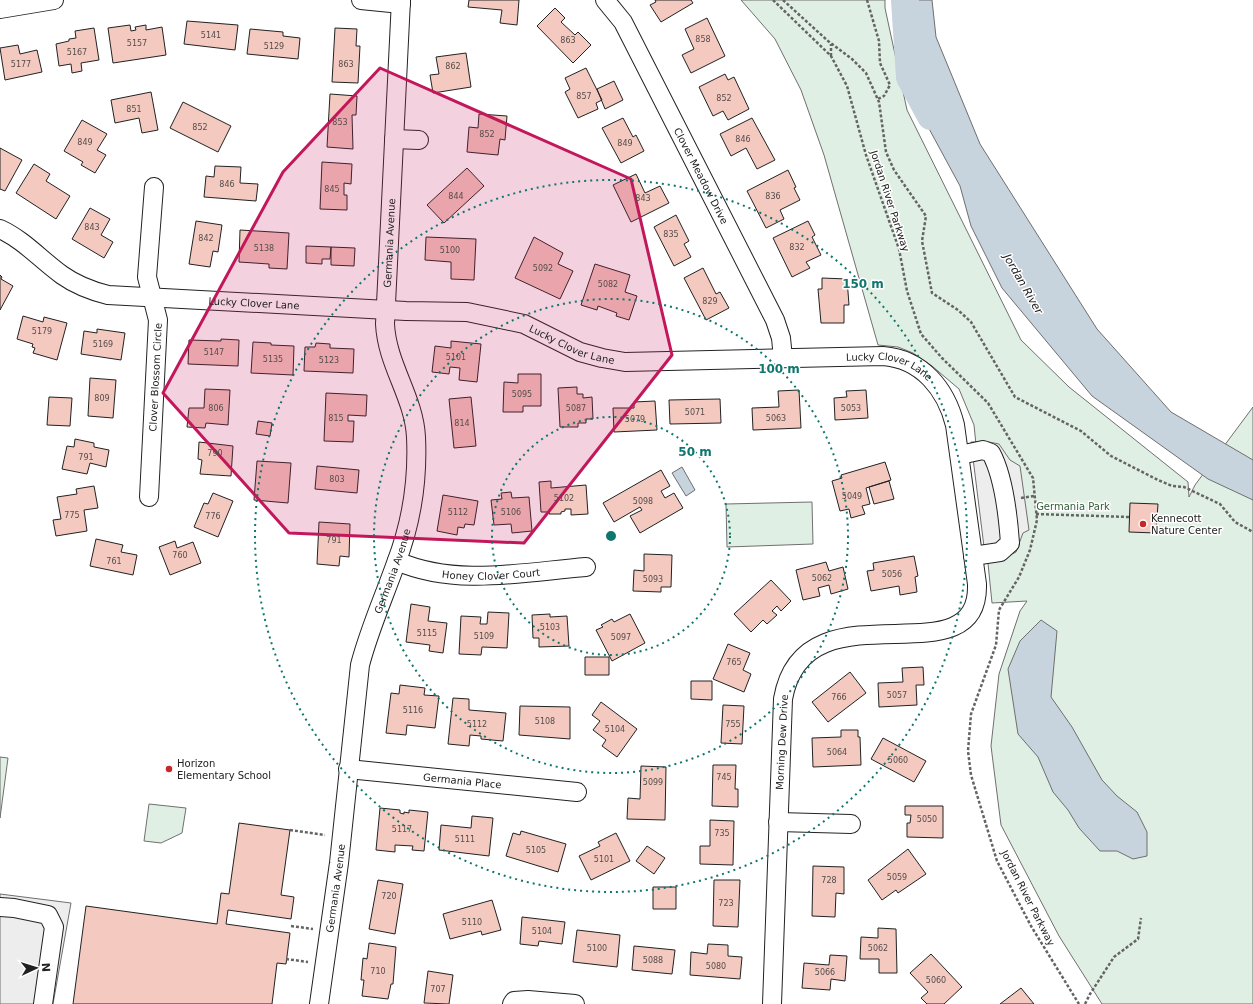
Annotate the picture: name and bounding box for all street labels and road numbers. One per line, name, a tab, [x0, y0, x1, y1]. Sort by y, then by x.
street label: Clover Meadow Drive	[672, 126, 731, 226]
street label: Jordan River Parkway	[868, 148, 912, 253]
street label: Germania Avenue	[381, 198, 397, 288]
street label: Lucky Clover Lane	[208, 295, 300, 311]
street label: Lucky Clover Lane	[528, 322, 615, 366]
street label: Clover Blossom Circle	[147, 323, 163, 432]
street label: Lucky Clover Lane	[846, 350, 935, 383]
street label: Germania Avenue	[372, 527, 412, 615]
street label: Honey Clover Court	[441, 566, 541, 581]
street label: Morning Dew Drive	[774, 694, 790, 790]
street label: Germania Place	[423, 771, 502, 790]
street label: Germania Avenue	[324, 843, 347, 933]
street label: Jordan River Parkway	[999, 847, 1057, 948]

